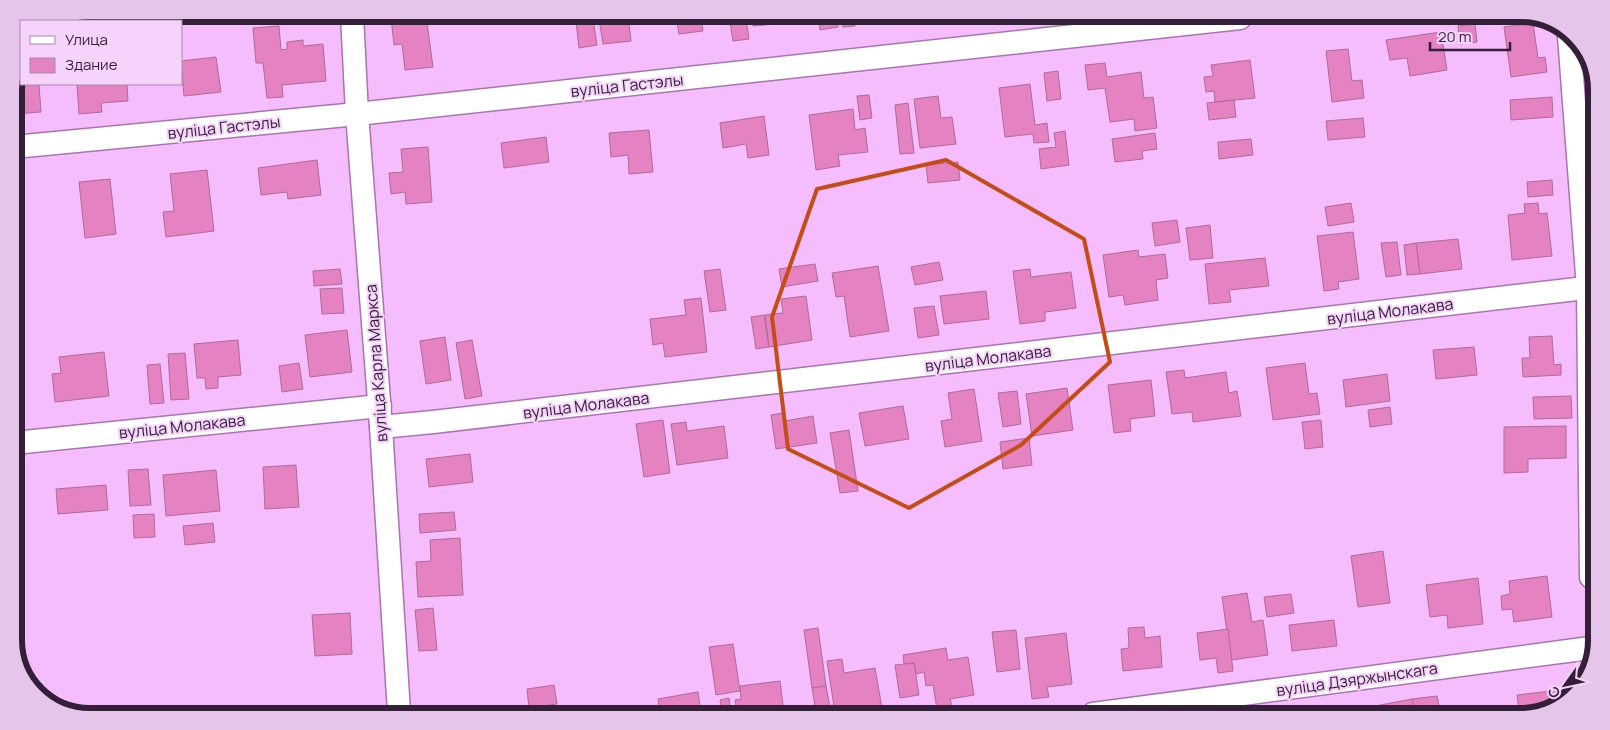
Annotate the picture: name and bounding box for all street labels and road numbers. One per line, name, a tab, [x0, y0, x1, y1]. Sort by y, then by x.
street label: вуліца Гастэлы	[570, 68, 684, 102]
street label: вуліца Гастэлы	[167, 110, 281, 144]
street label: вуліца Карла Маркса	[360, 283, 392, 443]
street label: вуліца Молакава	[1326, 292, 1454, 330]
street label: вуліца Молакава	[924, 339, 1052, 377]
street label: вуліца Молакава	[522, 386, 650, 424]
street label: вуліца Молакава	[118, 408, 246, 444]
street label: вуліца Дзяржынскага	[1275, 657, 1439, 701]

